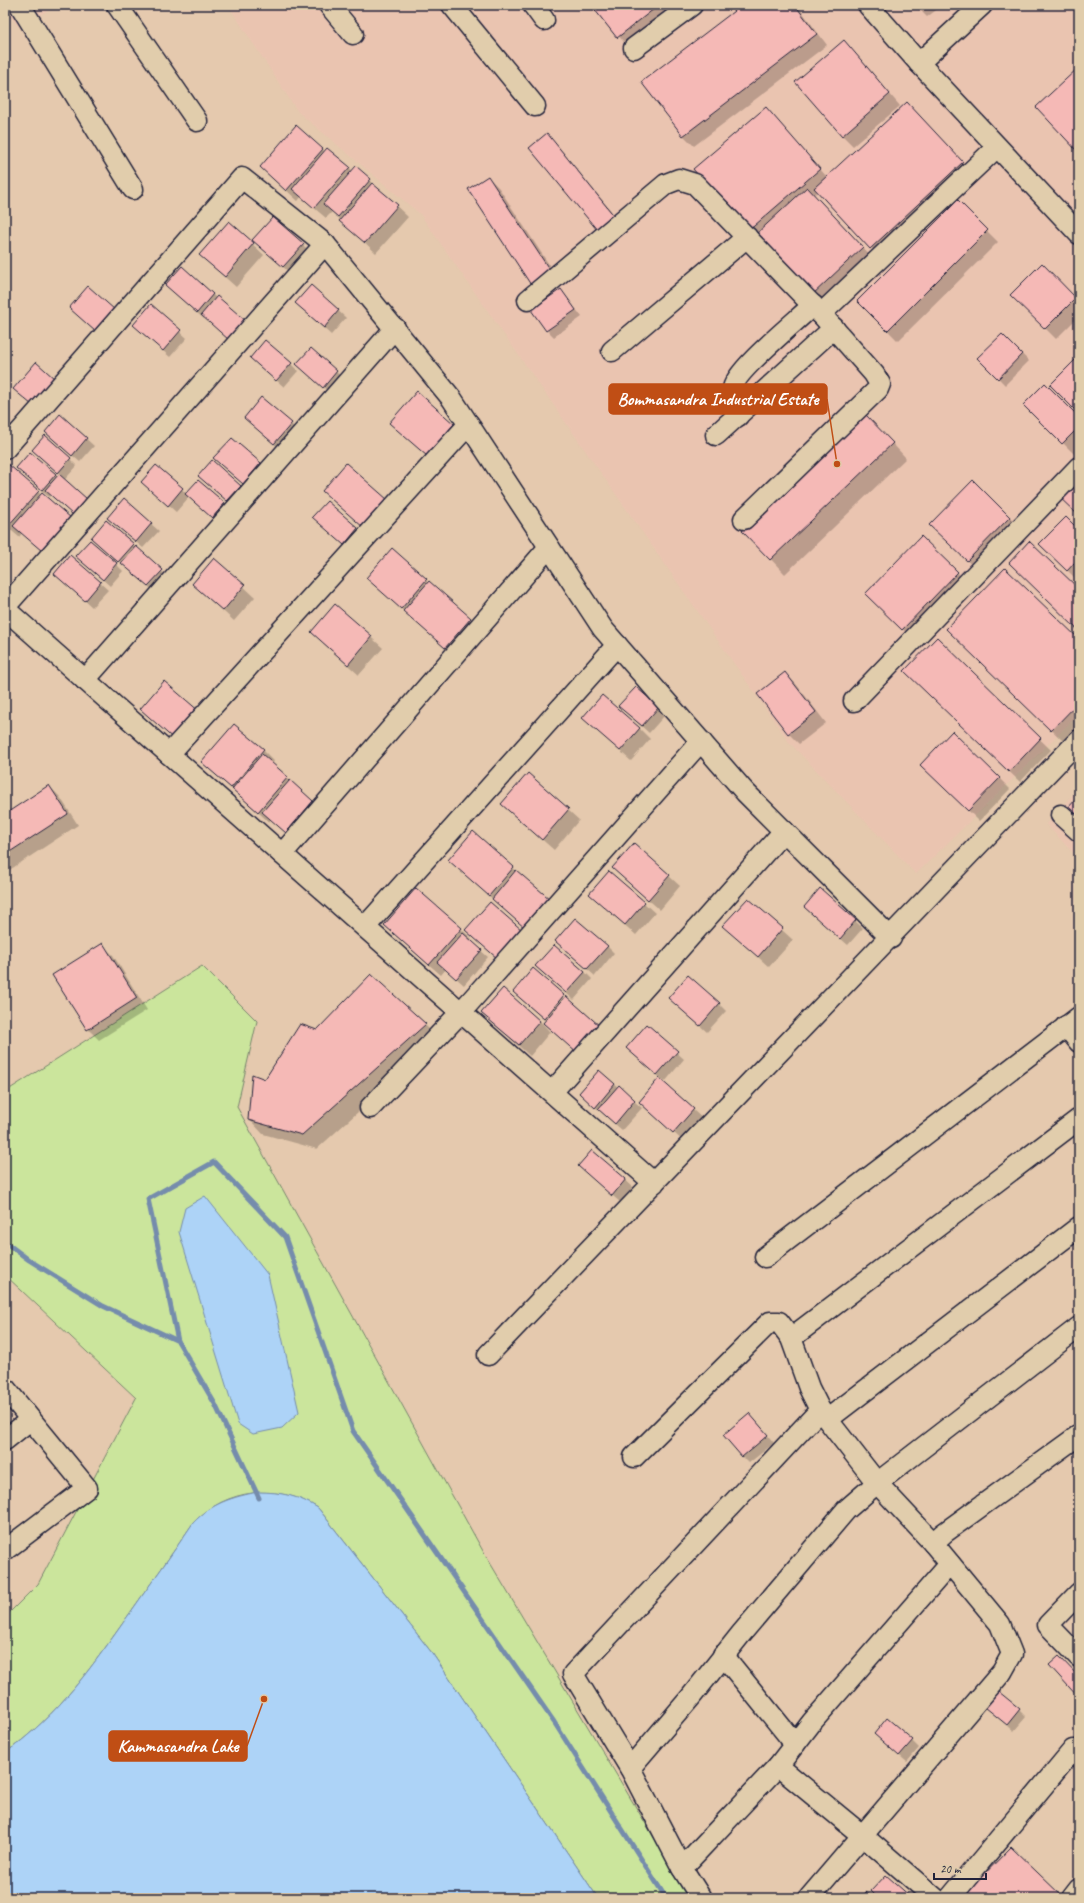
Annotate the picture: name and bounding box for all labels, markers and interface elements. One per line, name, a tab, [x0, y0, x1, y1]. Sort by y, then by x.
callout: Bommasandra Industrial Estate	[609, 384, 827, 414]
text: Bommasandra Industrial Estate	[617, 388, 821, 410]
callout: Kammasandra Lake	[109, 1731, 247, 1761]
text: Kammasandra Lake	[117, 1735, 241, 1757]
scale bar	[934, 1855, 986, 1881]
text: 20 m	[940, 1861, 962, 1877]

